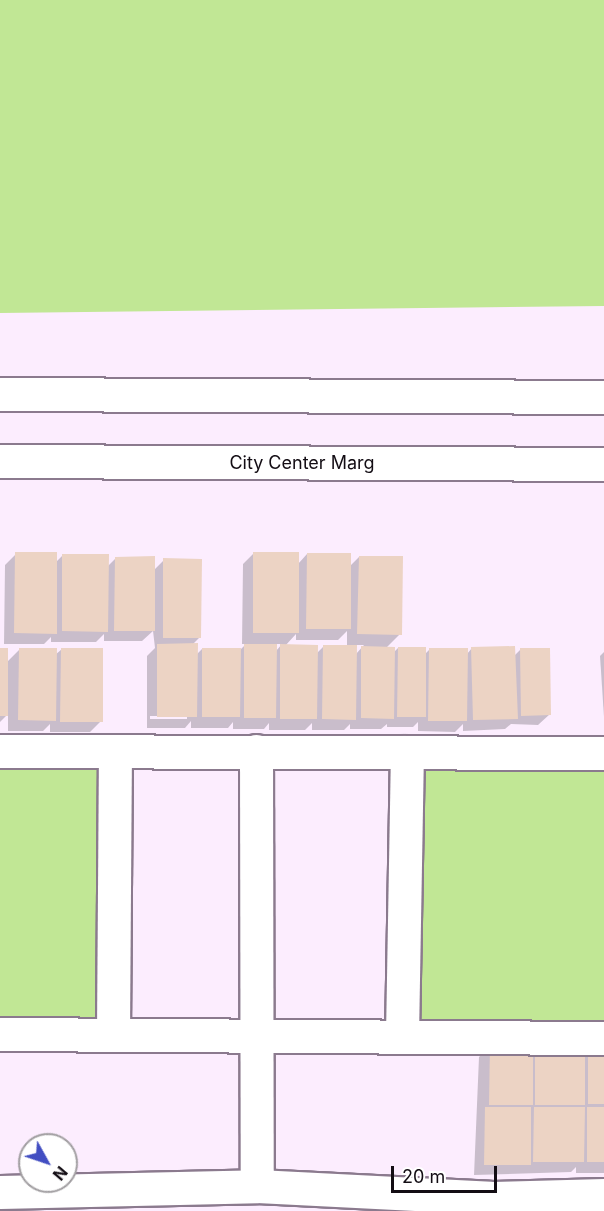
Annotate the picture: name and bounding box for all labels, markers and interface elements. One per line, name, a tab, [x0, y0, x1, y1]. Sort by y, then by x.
street label: City Center Marg	[229, 452, 375, 474]
north arrow	[18, 1133, 78, 1193]
scale bar	[394, 1154, 500, 1192]
text: N	[49, 1162, 72, 1184]
text: 20 m	[402, 1166, 445, 1187]

